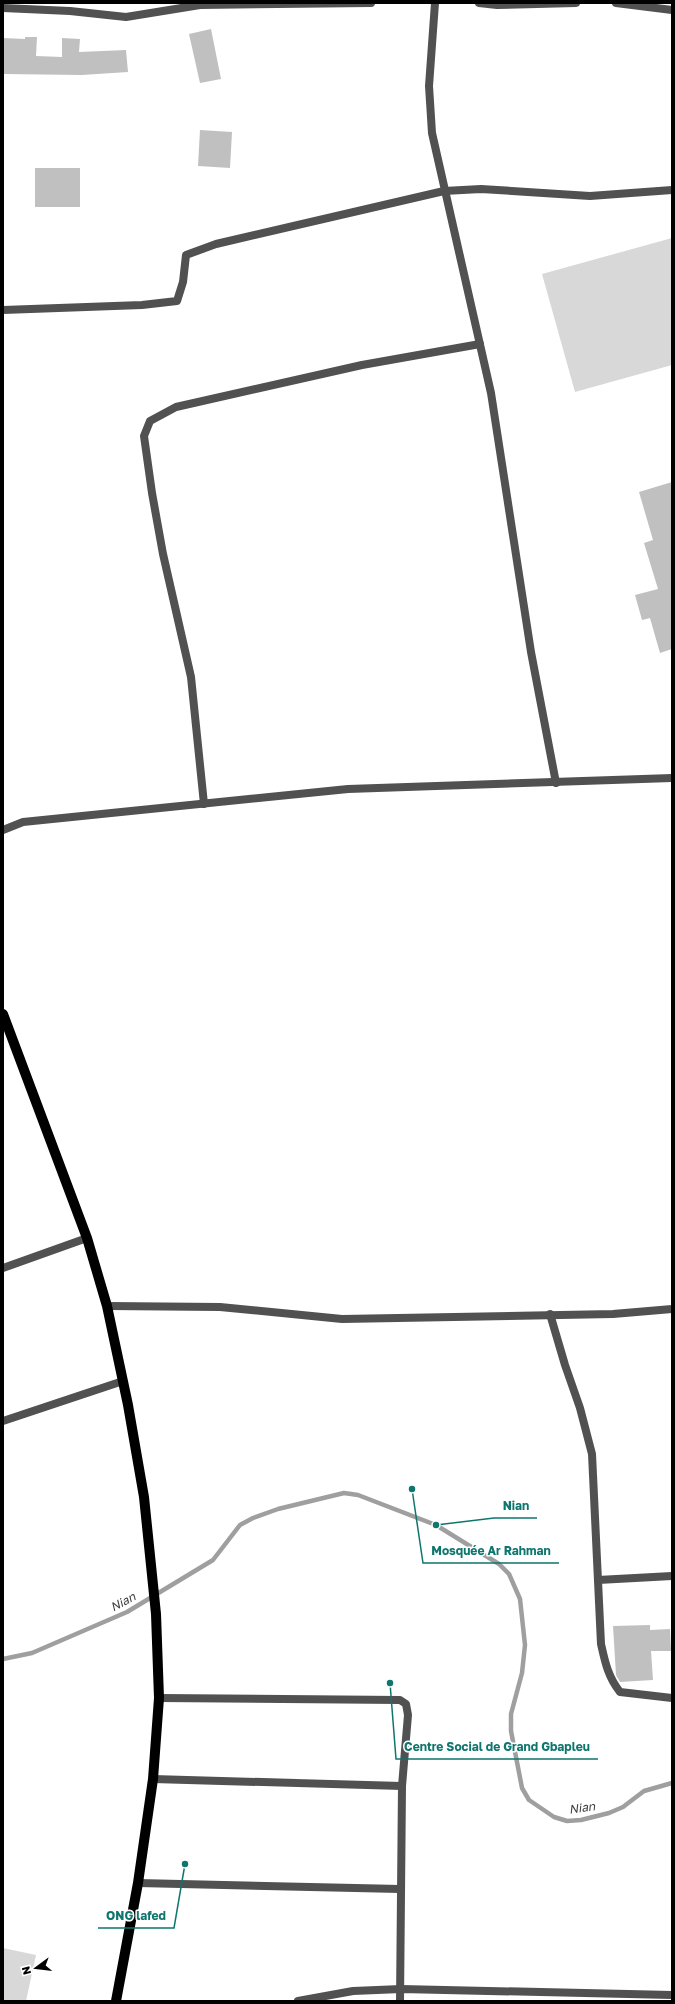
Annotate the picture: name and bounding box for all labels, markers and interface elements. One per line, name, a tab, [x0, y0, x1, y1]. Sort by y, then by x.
callout: Nian	[494, 1494, 537, 1518]
text: Nian	[503, 1498, 529, 1513]
callout: Mosquée Ar Rahman	[423, 1539, 559, 1563]
text: Mosquée Ar Rahman	[431, 1543, 551, 1558]
water label: Nian	[108, 1588, 139, 1614]
callout: Centre Social de Grand Gbapleu	[396, 1735, 598, 1759]
text: Centre Social de Grand Gbapleu	[404, 1739, 590, 1754]
water label: Nian	[568, 1798, 597, 1817]
callout: ONG lafed	[98, 1904, 174, 1928]
text: ONG lafed	[106, 1908, 166, 1923]
north arrow	[16, 1948, 56, 1988]
text: N	[18, 1965, 33, 1976]

